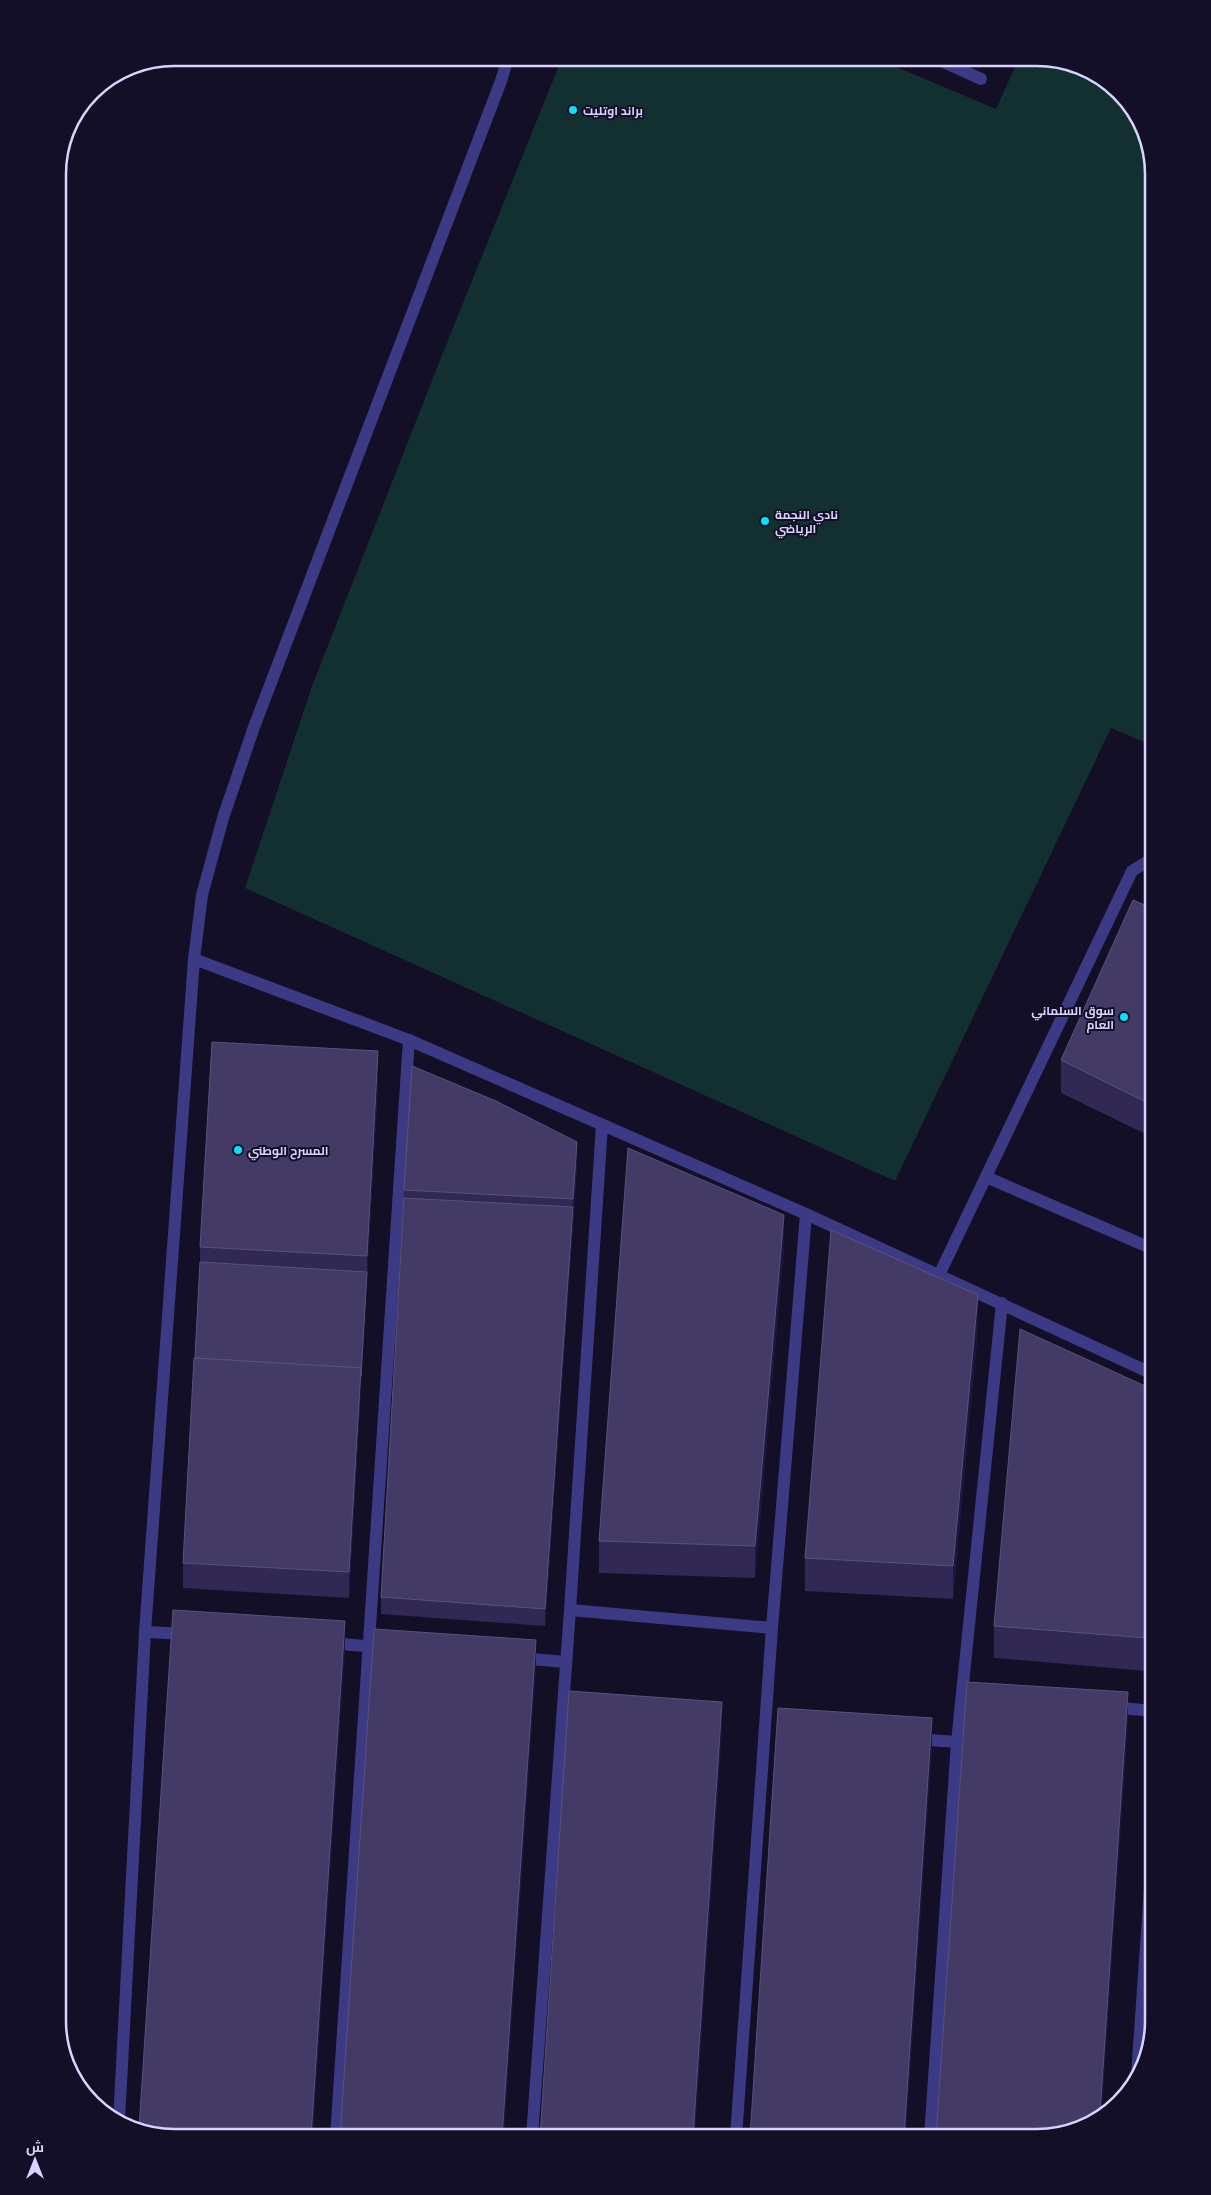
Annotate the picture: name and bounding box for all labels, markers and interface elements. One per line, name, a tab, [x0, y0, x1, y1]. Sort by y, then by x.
place label: براند اوتليت	[583, 103, 643, 119]
marker: براند اوتليت	[567, 104, 579, 116]
place label: نادي النجمة الرياضي	[775, 507, 838, 539]
marker: نادي النجمة الرياضي	[759, 515, 771, 527]
place label: سوق السلماني العام	[1031, 1003, 1114, 1033]
marker: سوق السلماني العام	[1118, 1011, 1130, 1023]
place label: المسرح الوطني	[248, 1143, 328, 1161]
marker: المسرح الوطني	[232, 1144, 244, 1156]
north arrow	[10, 2135, 60, 2185]
text: ش	[26, 2138, 44, 2156]

